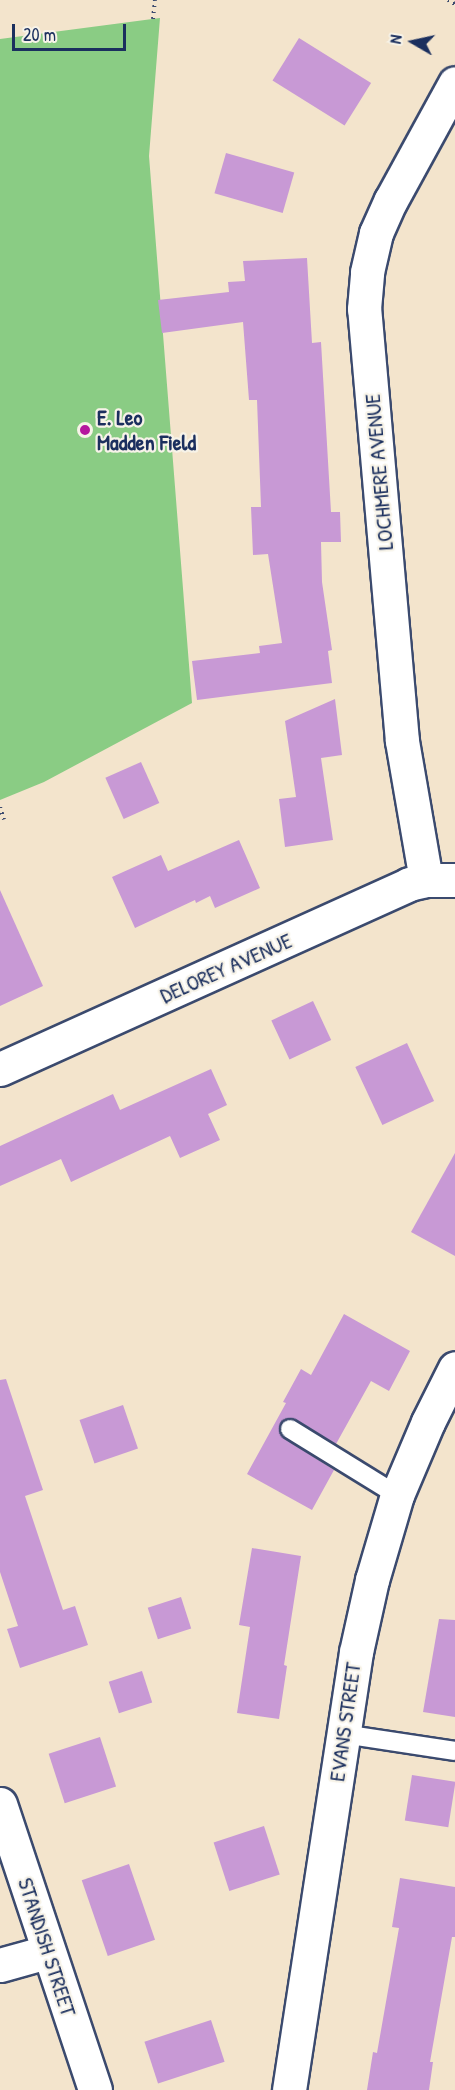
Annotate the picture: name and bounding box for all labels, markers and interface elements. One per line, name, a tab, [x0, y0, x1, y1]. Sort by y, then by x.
scale bar	[15, 12, 129, 50]
north arrow	[383, 12, 443, 72]
text: 20 m	[23, 22, 56, 47]
text: N	[384, 33, 407, 45]
street label: LOCHMERE AVENUE	[359, 393, 399, 551]
place label: E. Leo Madden Field	[97, 404, 196, 456]
marker: E. Leo Madden Field	[78, 423, 92, 437]
street label: DELOREY AVENUE	[156, 927, 296, 1009]
street label: EVANS STREET	[324, 1661, 366, 1783]
street label: STANDISH STREET	[12, 1874, 82, 2020]

